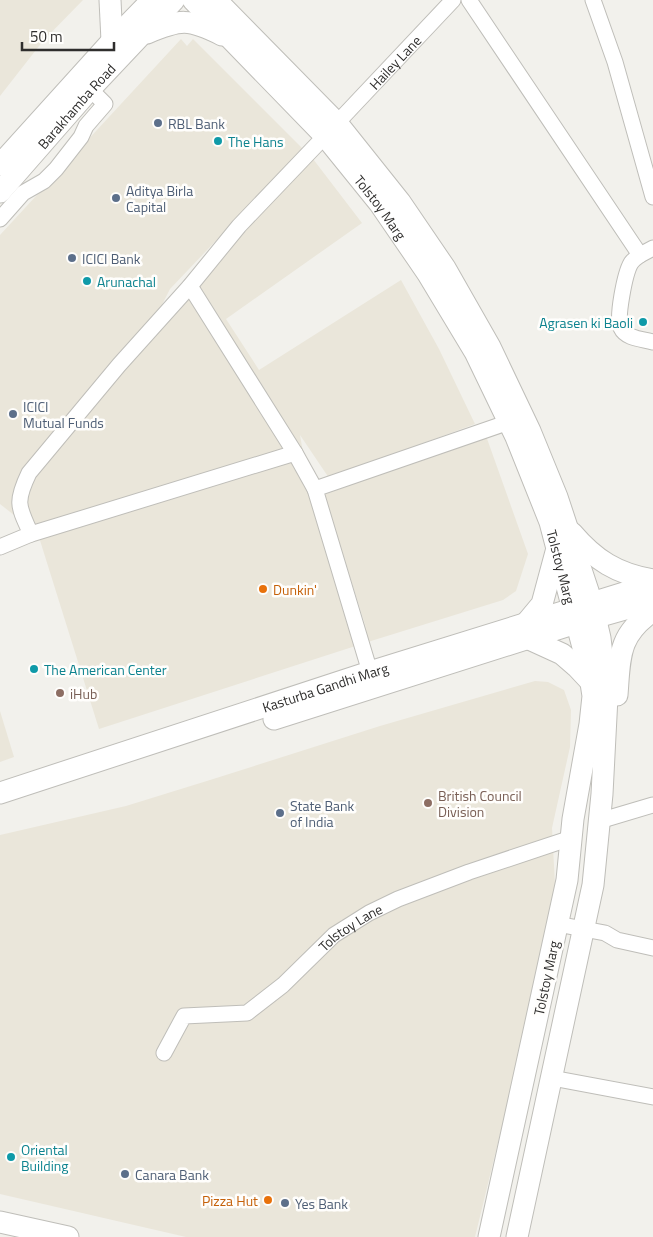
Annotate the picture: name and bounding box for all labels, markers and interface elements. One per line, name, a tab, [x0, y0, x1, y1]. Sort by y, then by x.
scale bar	[22, 20, 115, 52]
text: 50 m	[30, 25, 63, 48]
street label: Hailey Lane	[364, 30, 426, 94]
street label: Barakhamba Road	[32, 58, 120, 153]
place label: RBL Bank	[168, 113, 225, 134]
marker: RBL Bank	[152, 117, 164, 129]
place label: The Hans	[228, 131, 284, 152]
marker: The Hans	[212, 135, 224, 147]
street label: Tolstoy Marg	[350, 170, 412, 244]
place label: Aditya Birla Capital	[126, 180, 193, 217]
marker: Aditya Birla Capital	[110, 192, 122, 204]
place label: ICICI Bank	[82, 248, 141, 269]
marker: ICICI Bank	[66, 252, 78, 264]
place label: Arunachal	[97, 271, 156, 292]
marker: Arunachal	[81, 275, 93, 287]
place label: Agrasen ki Baoli	[539, 312, 633, 333]
marker: Agrasen ki Baoli	[637, 316, 649, 328]
place label: ICICI Mutual Funds	[23, 396, 104, 433]
marker: ICICI Mutual Funds	[7, 408, 19, 420]
street label: Tolstoy Marg	[542, 527, 582, 606]
place label: Dunkin'	[273, 579, 317, 600]
marker: Dunkin'	[257, 583, 269, 595]
street label: Kasturba Gandhi Marg	[259, 657, 391, 717]
place label: The American Center	[44, 659, 167, 680]
marker: The American Center	[28, 663, 40, 675]
place label: iHub	[70, 683, 97, 704]
marker: iHub	[54, 687, 66, 699]
place label: British Council Division	[438, 785, 522, 822]
place label: State Bank of India	[290, 795, 355, 832]
marker: British Council Division	[422, 797, 434, 809]
marker: State Bank of India	[274, 807, 286, 819]
street label: Tolstoy Lane	[313, 898, 386, 956]
street label: Tolstoy Marg	[528, 939, 564, 1017]
place label: Oriental Building	[21, 1139, 69, 1176]
marker: Oriental Building	[5, 1151, 17, 1163]
place label: Canara Bank	[135, 1164, 209, 1185]
marker: Canara Bank	[119, 1168, 131, 1180]
place label: Pizza Hut	[202, 1190, 258, 1211]
place label: Yes Bank	[295, 1193, 348, 1214]
marker: Pizza Hut	[262, 1194, 274, 1206]
marker: Yes Bank	[279, 1197, 291, 1209]

